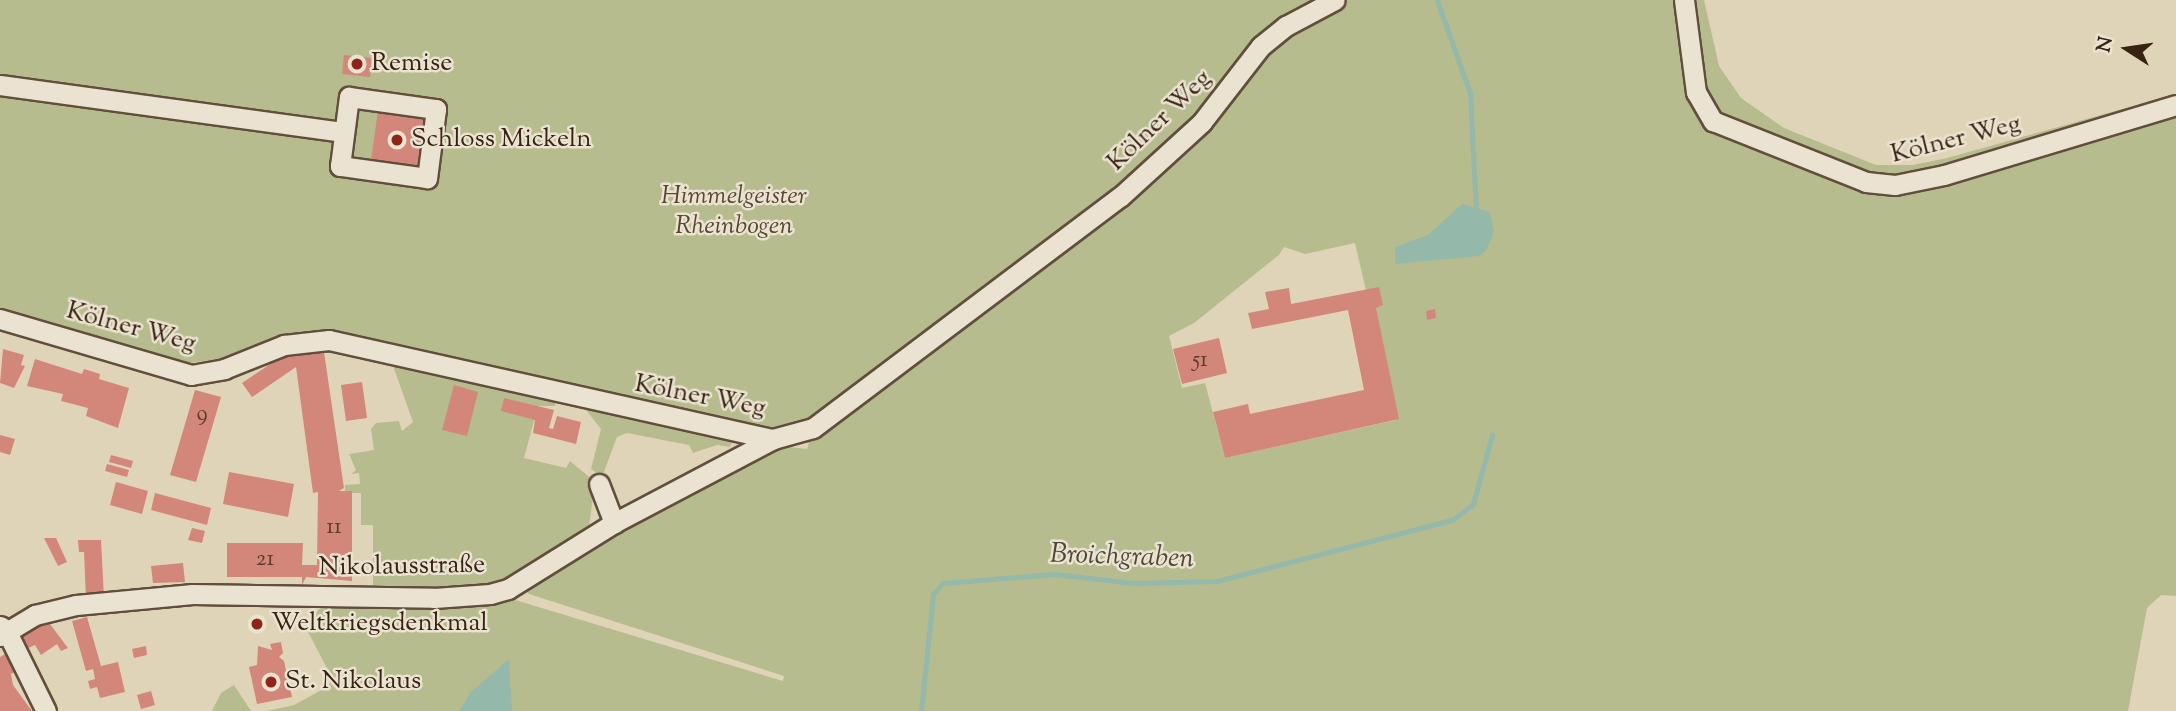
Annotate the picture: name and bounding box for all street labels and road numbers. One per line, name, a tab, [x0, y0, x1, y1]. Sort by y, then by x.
street label: Kölner Weg	[1101, 64, 1219, 178]
street label: Kölner Weg	[1888, 109, 2024, 171]
street label: Kölner Weg	[63, 296, 199, 360]
street label: Kölner Weg	[632, 369, 768, 425]
street label: Nikolausstraße	[318, 550, 486, 584]

